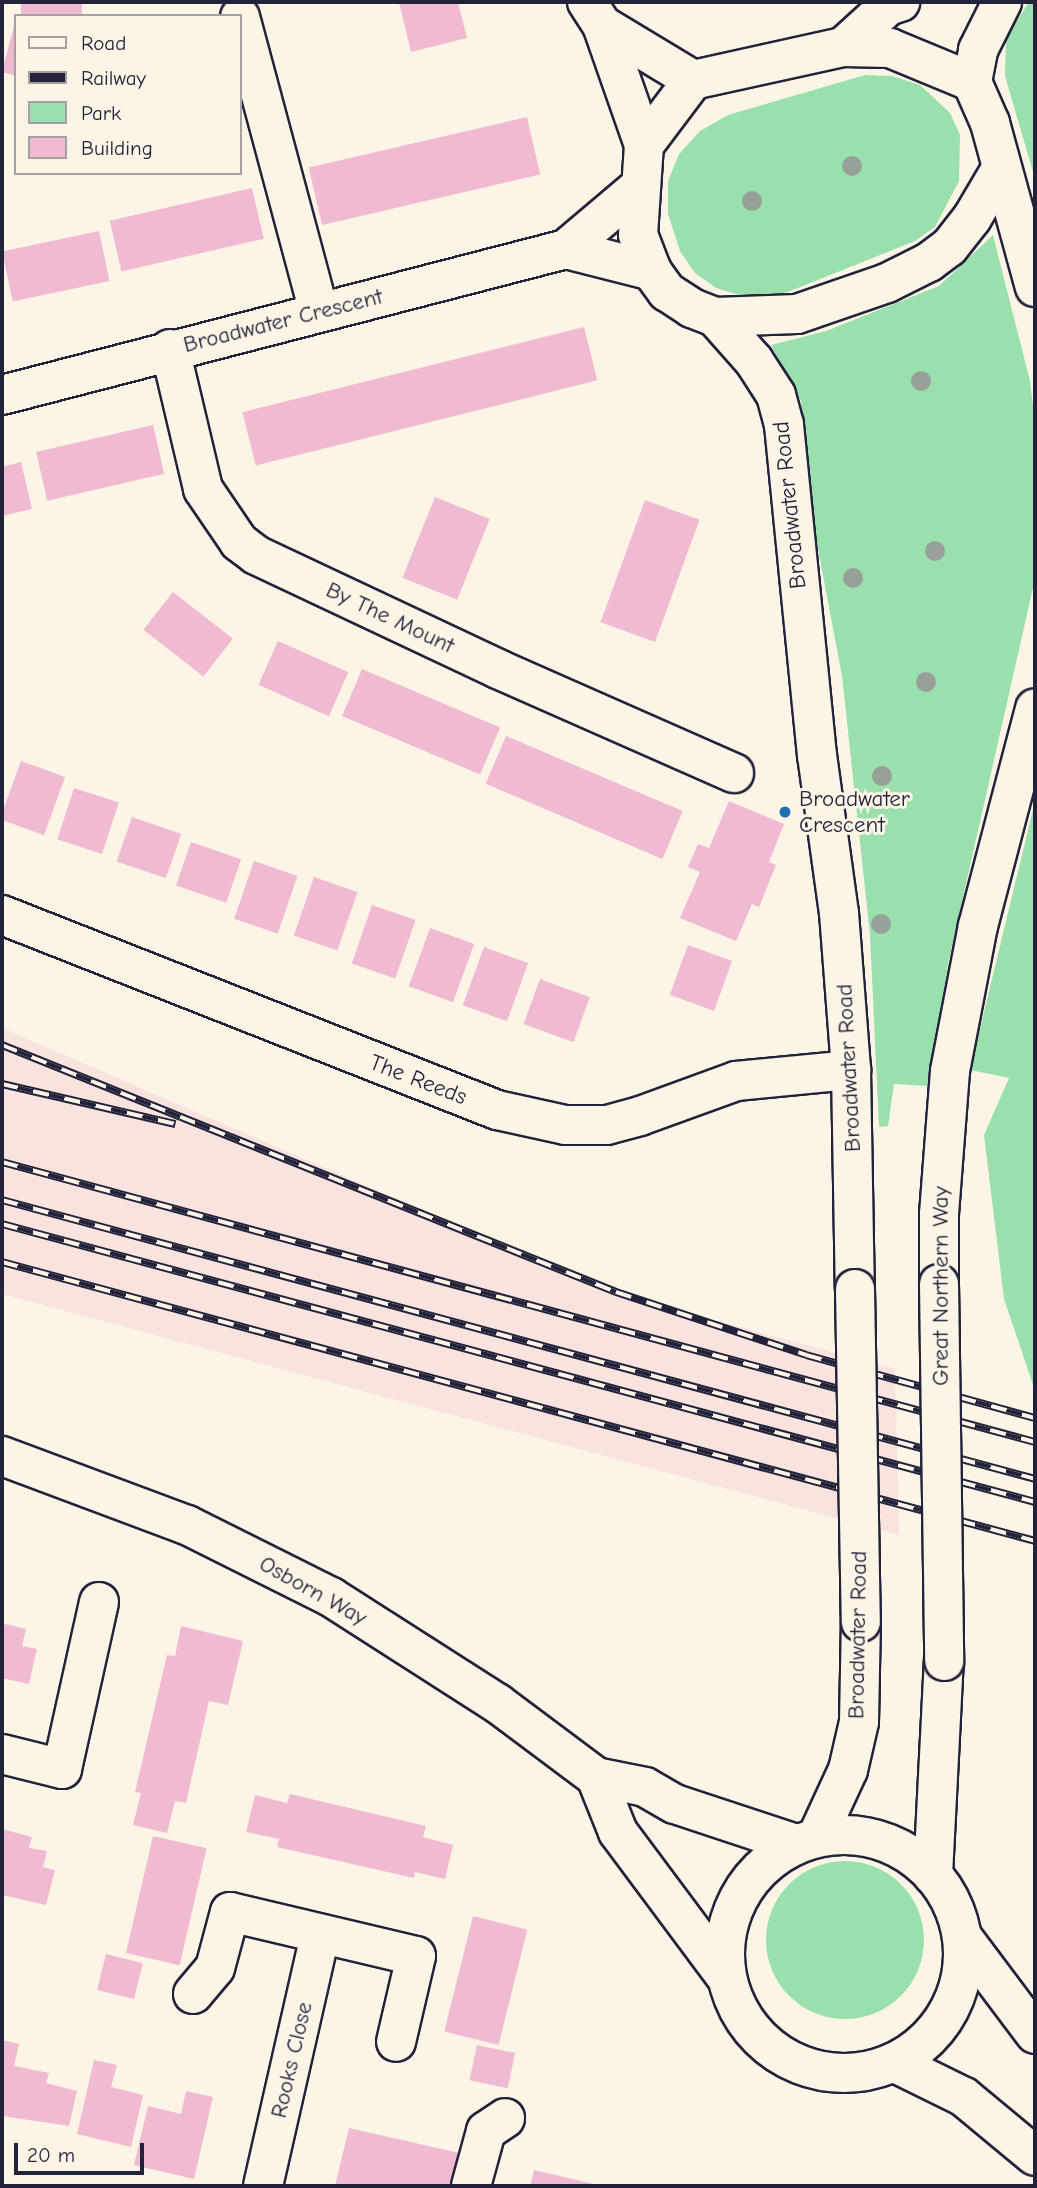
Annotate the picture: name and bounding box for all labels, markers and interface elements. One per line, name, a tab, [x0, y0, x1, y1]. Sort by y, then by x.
legend	[14, 14, 242, 175]
text: Road	[81, 31, 126, 55]
text: Railway	[81, 66, 146, 90]
text: Park	[81, 101, 121, 125]
text: Building	[81, 136, 153, 160]
street label: Broadwater Crescent	[180, 283, 386, 359]
street label: Broadwater Road	[767, 420, 813, 590]
street label: By The Mount	[322, 576, 458, 660]
place label: Broadwater Crescent	[799, 785, 910, 839]
marker: Broadwater Crescent	[777, 804, 793, 820]
street label: Broadwater Road	[831, 983, 867, 1153]
street label: The Reeds	[366, 1049, 470, 1111]
street label: Great Northern Way	[927, 1186, 955, 1386]
street label: Osborn Way	[254, 1550, 372, 1632]
street label: Broadwater Road	[843, 1551, 873, 1719]
street label: Rooks Close	[265, 1999, 319, 2121]
scale bar	[18, 2128, 147, 2172]
text: 20 m	[27, 2143, 75, 2167]

